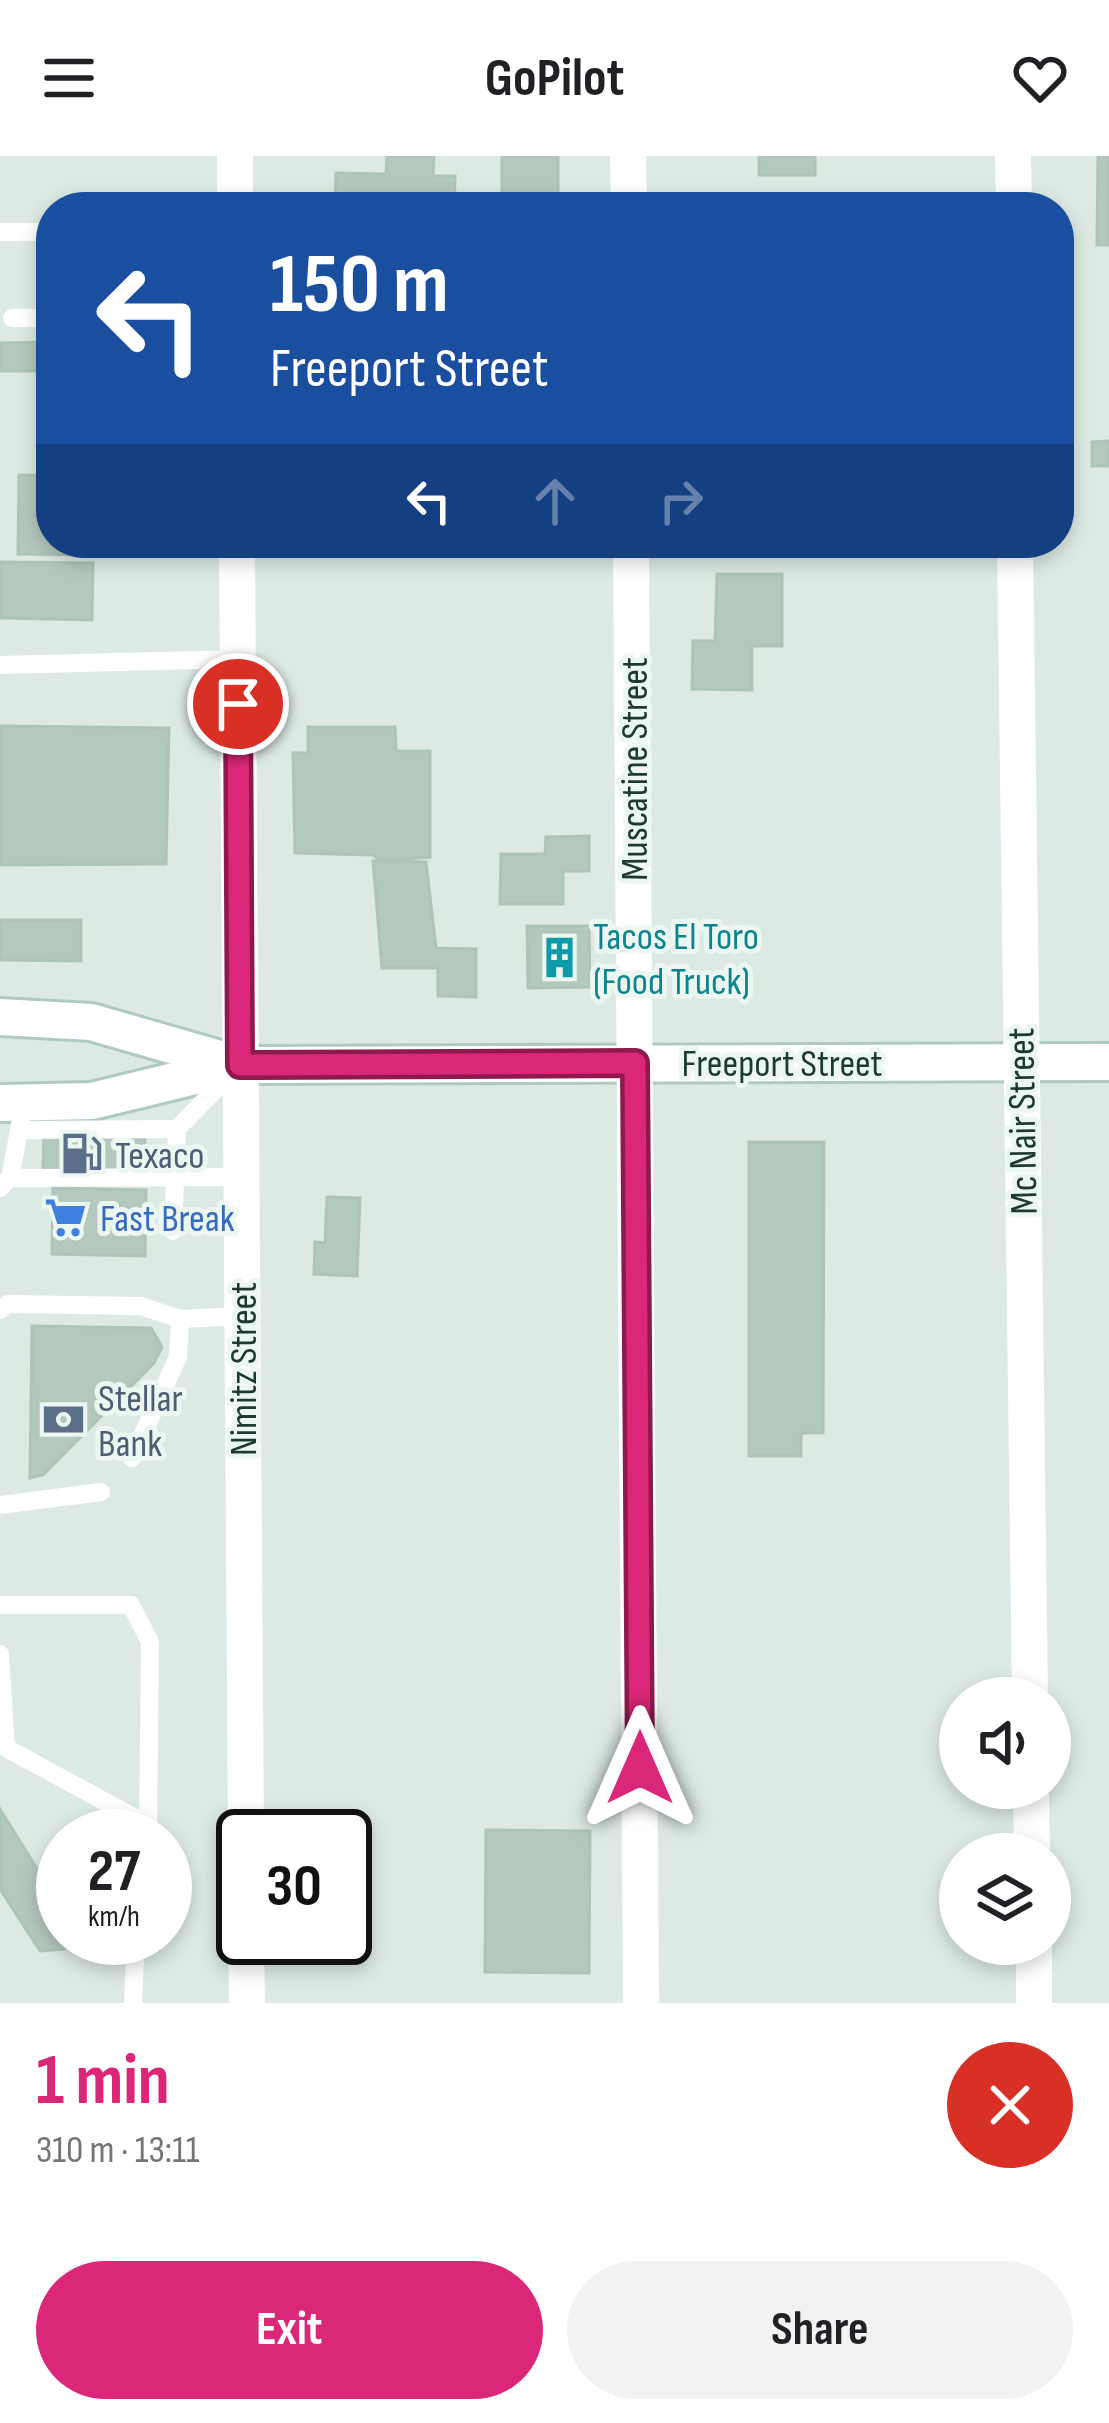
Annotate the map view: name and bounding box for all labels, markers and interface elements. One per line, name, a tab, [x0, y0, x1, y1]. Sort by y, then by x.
icon: menu	[36, 45, 102, 111]
icon: heart	[1007, 45, 1073, 111]
text: GoPilot	[485, 46, 624, 111]
text: 150 m	[270, 235, 449, 336]
icon: left	[72, 240, 228, 396]
text: Freeport Street	[270, 337, 548, 402]
icon: left	[396, 468, 462, 534]
icon: ahead	[522, 468, 588, 534]
icon: right	[648, 468, 714, 534]
pin	[187, 653, 289, 755]
street label: Muscatine Street	[612, 657, 659, 881]
icon: arrive	[205, 671, 271, 737]
place label: Tacos El Toro (Food Truck)	[593, 914, 759, 1006]
building icon: Tacos El Toro (Food Truck)	[536, 934, 582, 980]
street label: Mc Nair Street	[998, 1027, 1049, 1215]
street label: Freeport Street	[681, 1041, 883, 1088]
fuel station icon: Texaco	[58, 1131, 104, 1177]
place label: Texaco	[115, 1133, 205, 1180]
supermarket icon: Fast Break	[43, 1194, 89, 1240]
place label: Fast Break	[100, 1196, 235, 1243]
street label: Nimitz Street	[221, 1282, 268, 1456]
place label: Stellar Bank	[98, 1376, 183, 1468]
bank icon: Stellar Bank	[41, 1396, 87, 1442]
map controls	[939, 1677, 1071, 1965]
button: sound	[939, 1677, 1071, 1809]
position arrow	[577, 1705, 703, 1831]
speed limit sign: 30	[216, 1809, 372, 1965]
button: layers	[939, 1833, 1071, 1965]
text: 27	[88, 1836, 140, 1908]
text: km/h	[88, 1899, 140, 1935]
text: 1 min	[36, 2038, 170, 2125]
button: close	[947, 2042, 1073, 2168]
text: 310 m · 13:11	[36, 2127, 199, 2174]
button: Exit	[36, 2261, 543, 2399]
button: Share	[567, 2261, 1073, 2399]

